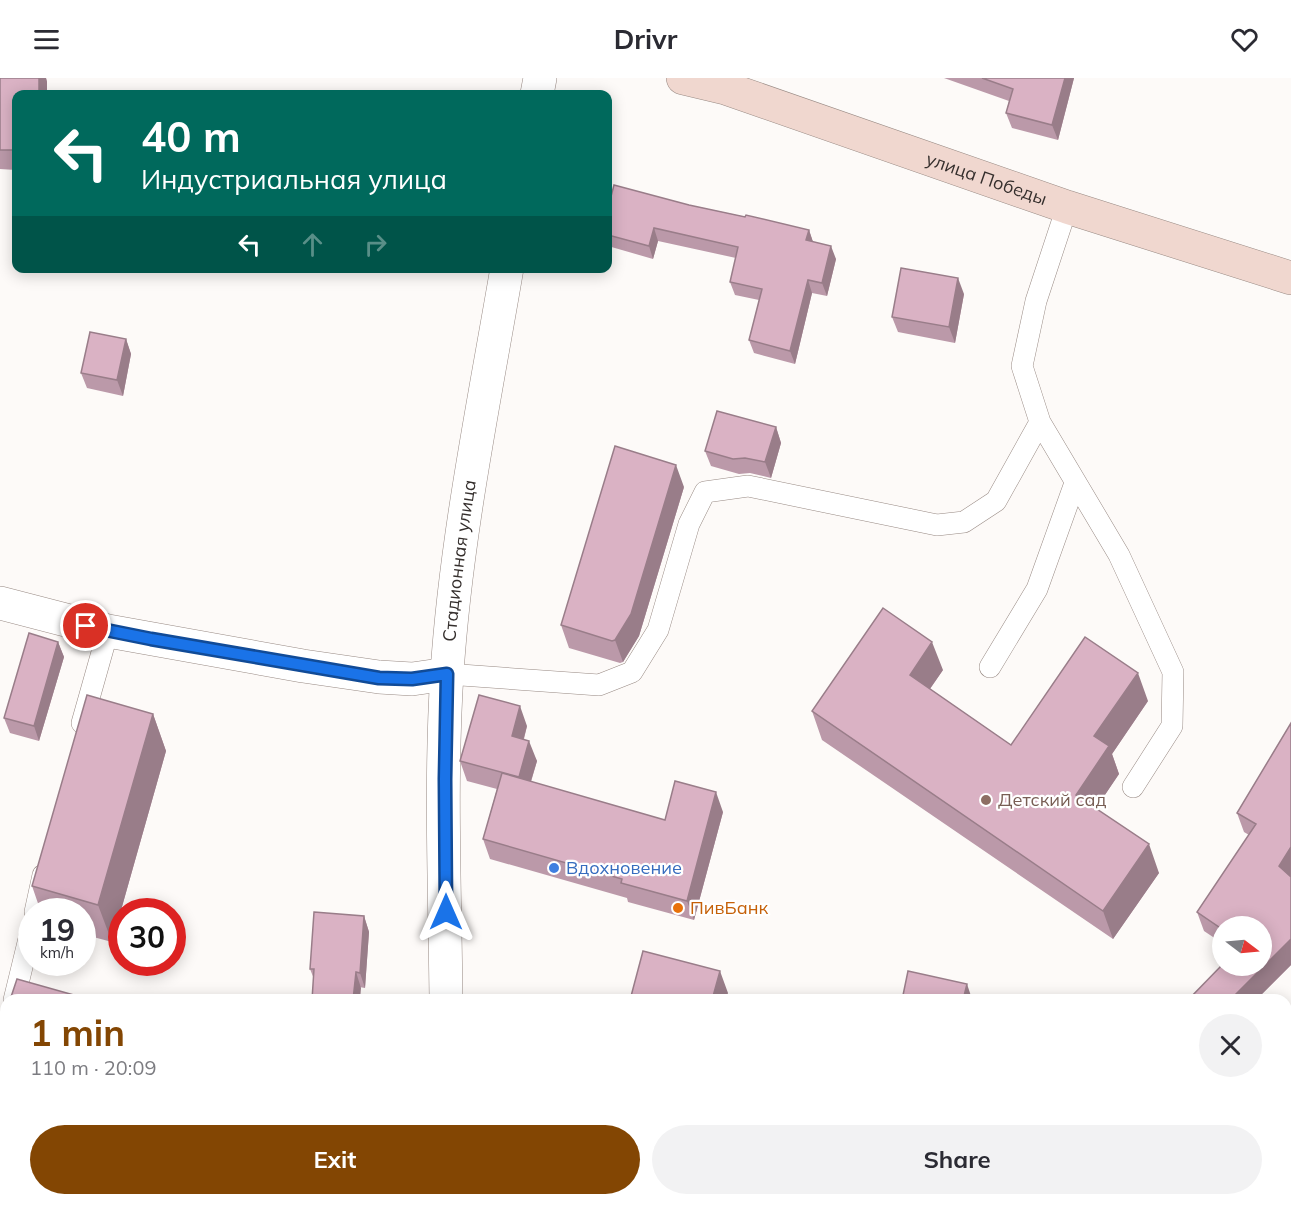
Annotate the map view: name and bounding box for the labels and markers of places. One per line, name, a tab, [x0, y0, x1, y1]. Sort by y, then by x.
pin	[60, 600, 111, 651]
place label: Детский сад	[998, 788, 1107, 811]
marker: Детский сад	[979, 793, 993, 807]
place label: Вдохновение	[566, 856, 682, 879]
marker: Вдохновение	[547, 861, 561, 875]
place label: ПивБанк	[690, 896, 768, 919]
marker: ПивБанк	[671, 901, 685, 915]

